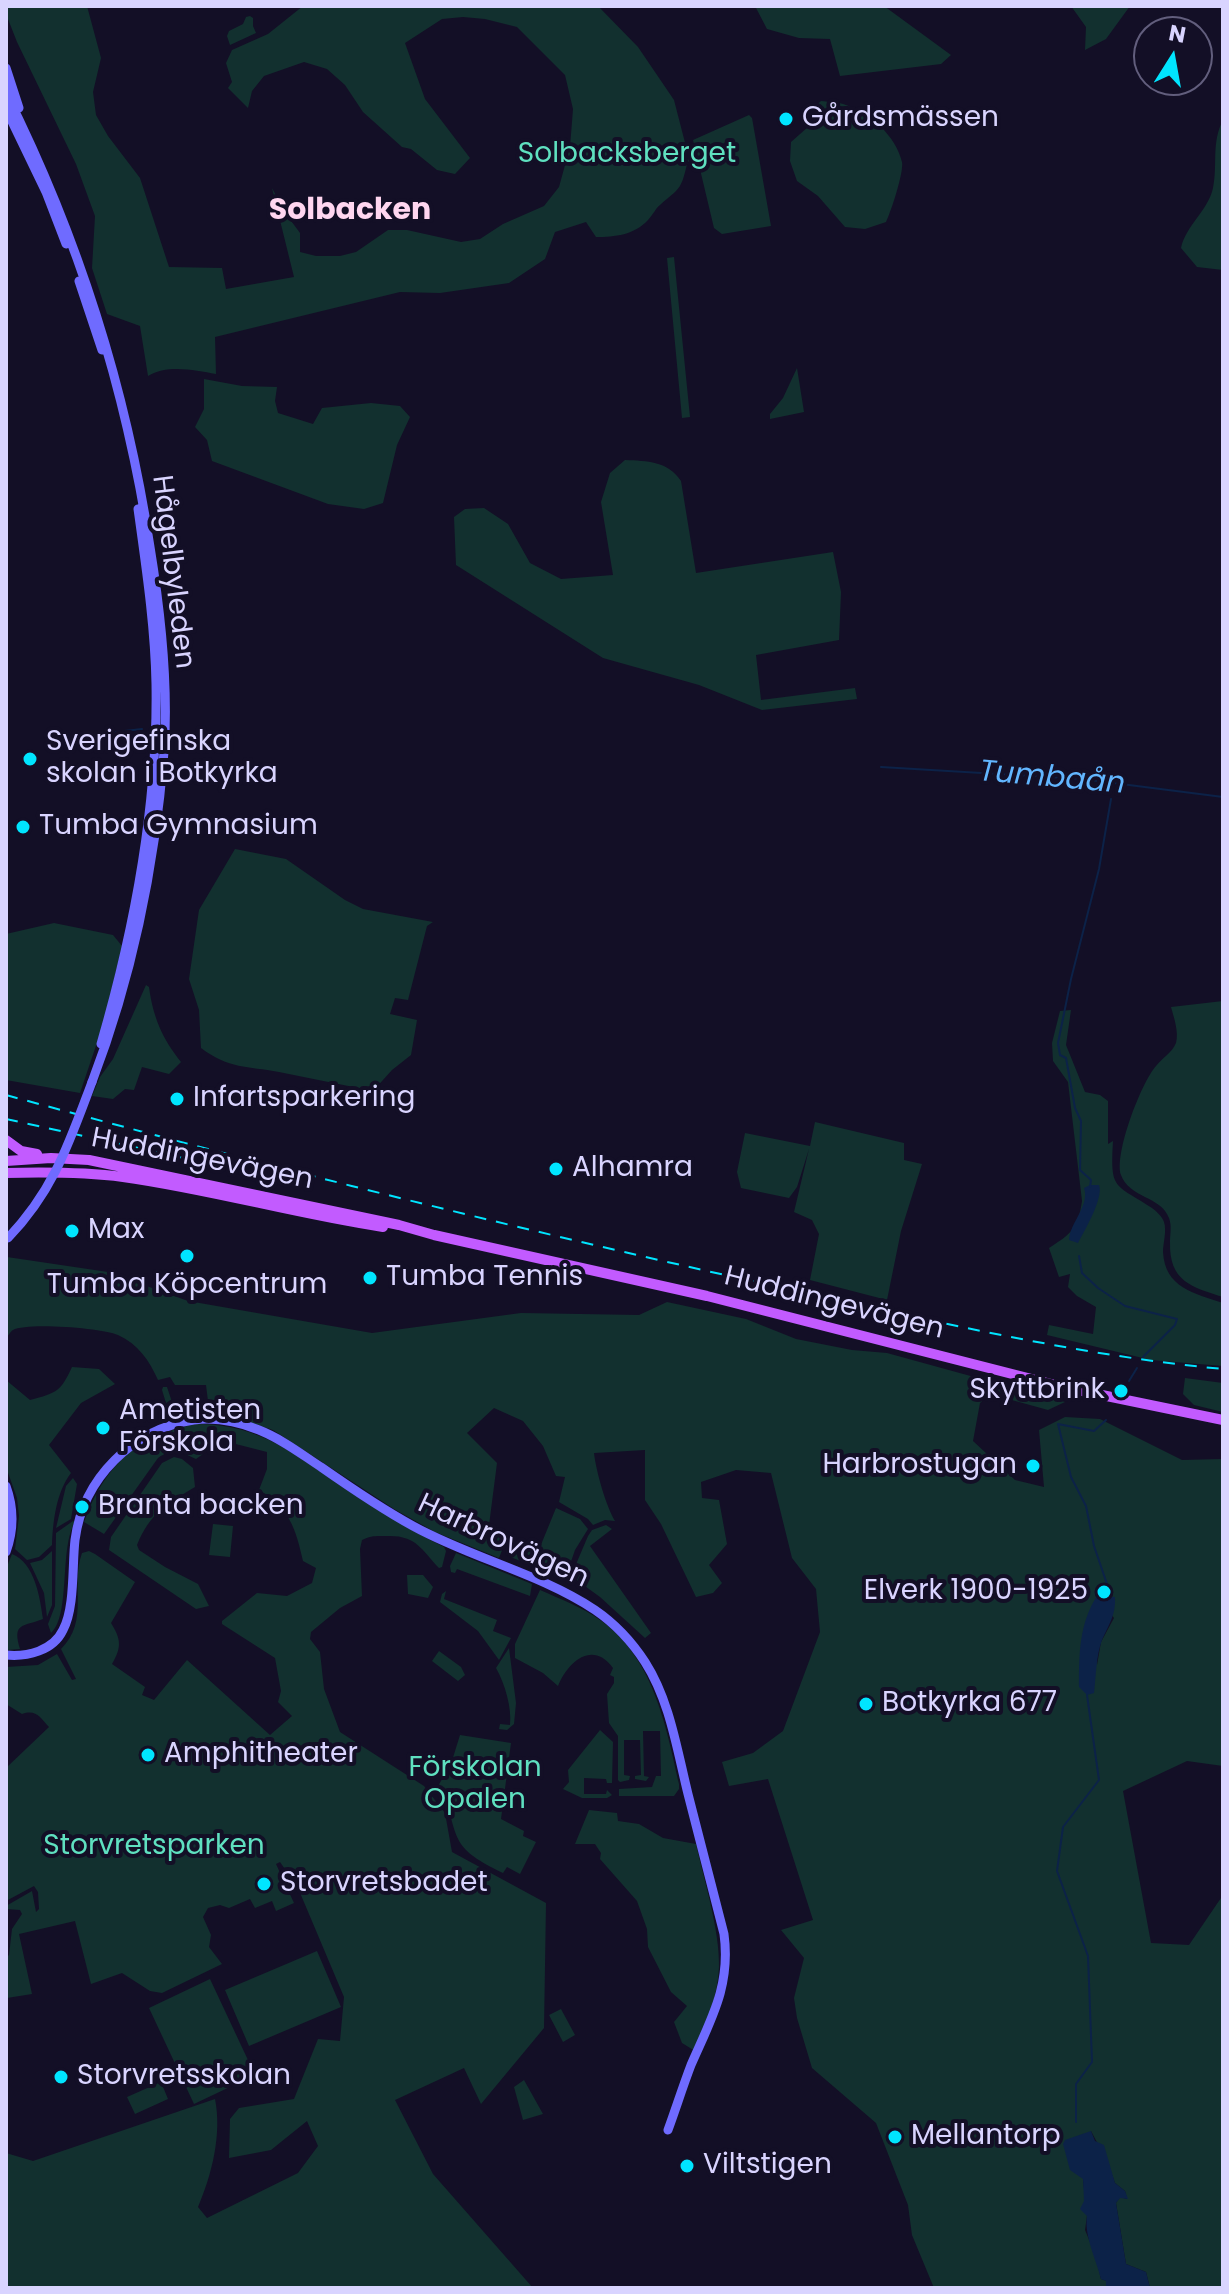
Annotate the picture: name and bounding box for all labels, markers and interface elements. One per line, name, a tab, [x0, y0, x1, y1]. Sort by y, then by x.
north arrow	[1133, 16, 1213, 96]
text: N	[1166, 17, 1188, 51]
place label: Gårdsmässen	[802, 102, 999, 136]
marker: Gårdsmässen	[777, 110, 795, 128]
park label: Solbacksberget	[518, 138, 736, 172]
district label: Solbacken	[269, 193, 431, 229]
street label: Hågelbyleden	[143, 473, 201, 671]
place label: Sverigefinska skolan i Botkyrka	[46, 726, 278, 792]
marker: Sverigefinska skolan i Botkyrka	[21, 750, 39, 768]
water label: Tumbaån	[978, 755, 1126, 803]
place label: Tumba Gymnasium	[39, 810, 318, 844]
marker: Tumba Gymnasium	[14, 818, 32, 836]
place label: Infartsparkering	[193, 1082, 415, 1116]
marker: Infartsparkering	[168, 1090, 186, 1108]
street label: Huddingevägen	[88, 1122, 316, 1198]
place label: Alhamra	[572, 1152, 693, 1186]
marker: Alhamra	[547, 1160, 565, 1178]
place label: Max	[88, 1214, 144, 1248]
marker: Max	[63, 1222, 81, 1240]
marker: Tumba Köpcentrum	[178, 1247, 196, 1265]
street label: Huddingevägen	[721, 1260, 947, 1348]
place label: Tumba Tennis	[386, 1261, 583, 1295]
place label: Tumba Köpcentrum	[47, 1269, 327, 1303]
marker: Tumba Tennis	[361, 1269, 379, 1287]
place label: Skyttbrink	[969, 1374, 1105, 1408]
marker: Skyttbrink	[1112, 1382, 1130, 1400]
place label: Ametisten Förskola	[119, 1395, 261, 1461]
marker: Ametisten Förskola	[94, 1419, 112, 1437]
place label: Harbrostugan	[822, 1449, 1017, 1483]
marker: Harbrostugan	[1024, 1457, 1042, 1475]
street label: Harbrovägen	[412, 1488, 594, 1596]
place label: Branta backen	[98, 1490, 304, 1524]
marker: Branta backen	[73, 1498, 91, 1516]
place label: Elverk 1900-1925	[864, 1575, 1088, 1609]
marker: Elverk 1900-1925	[1095, 1583, 1113, 1601]
place label: Botkyrka 677	[882, 1687, 1057, 1721]
marker: Botkyrka 677	[857, 1695, 875, 1713]
place label: Amphitheater	[164, 1738, 358, 1772]
marker: Amphitheater	[139, 1746, 157, 1764]
park label: Förskolan Opalen	[408, 1752, 542, 1818]
park label: Storvretsparken	[43, 1830, 265, 1864]
place label: Storvretsbadet	[280, 1867, 488, 1901]
marker: Storvretsbadet	[255, 1875, 273, 1893]
place label: Storvretsskolan	[77, 2060, 291, 2094]
marker: Storvretsskolan	[52, 2068, 70, 2086]
place label: Mellantorp	[911, 2120, 1061, 2154]
marker: Mellantorp	[886, 2128, 904, 2146]
place label: Viltstigen	[703, 2149, 832, 2183]
marker: Viltstigen	[678, 2157, 696, 2175]

